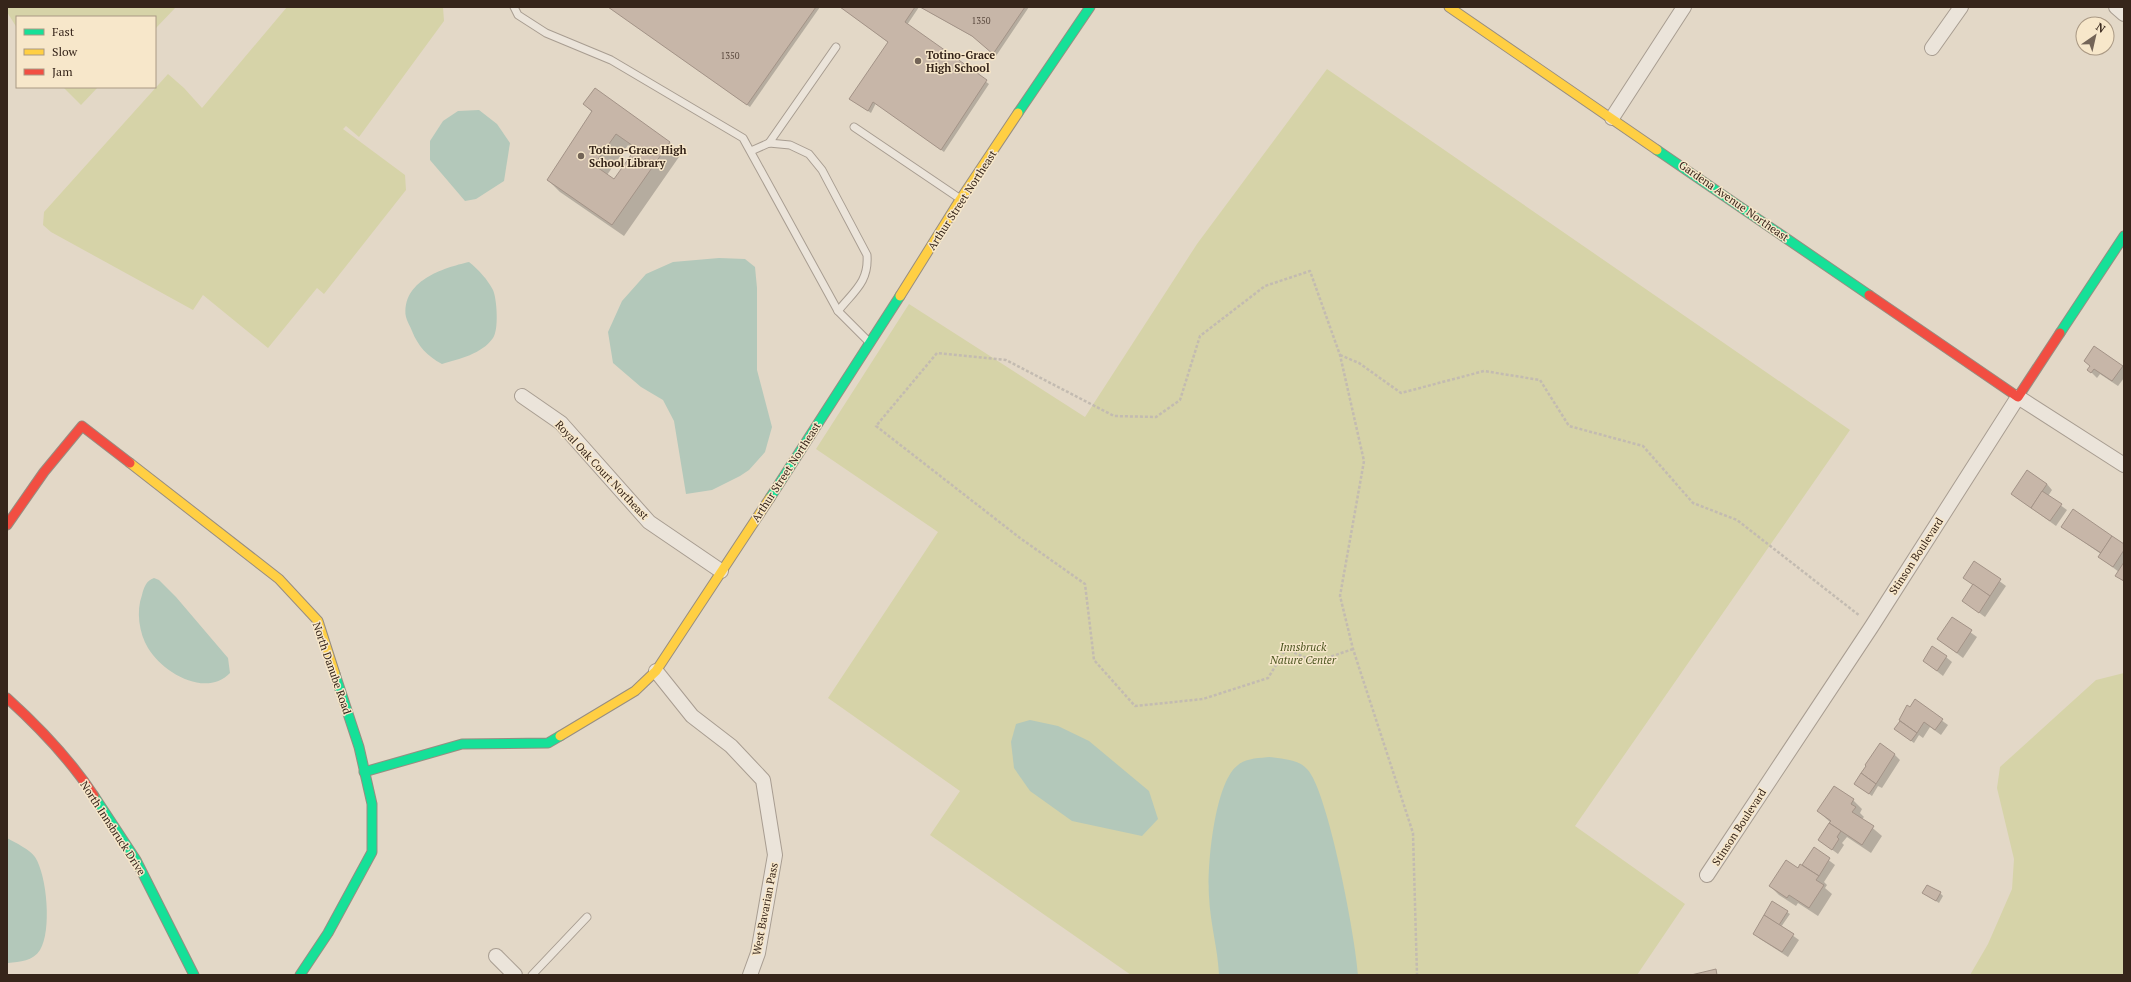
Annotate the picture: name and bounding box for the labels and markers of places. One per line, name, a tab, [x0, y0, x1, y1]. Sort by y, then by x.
place label: Totino-Grace High School	[926, 48, 995, 75]
marker: Totino-Grace High School	[913, 56, 923, 66]
place label: Totino-Grace High School Library	[589, 143, 686, 170]
marker: Totino-Grace High School Library	[576, 151, 586, 161]

